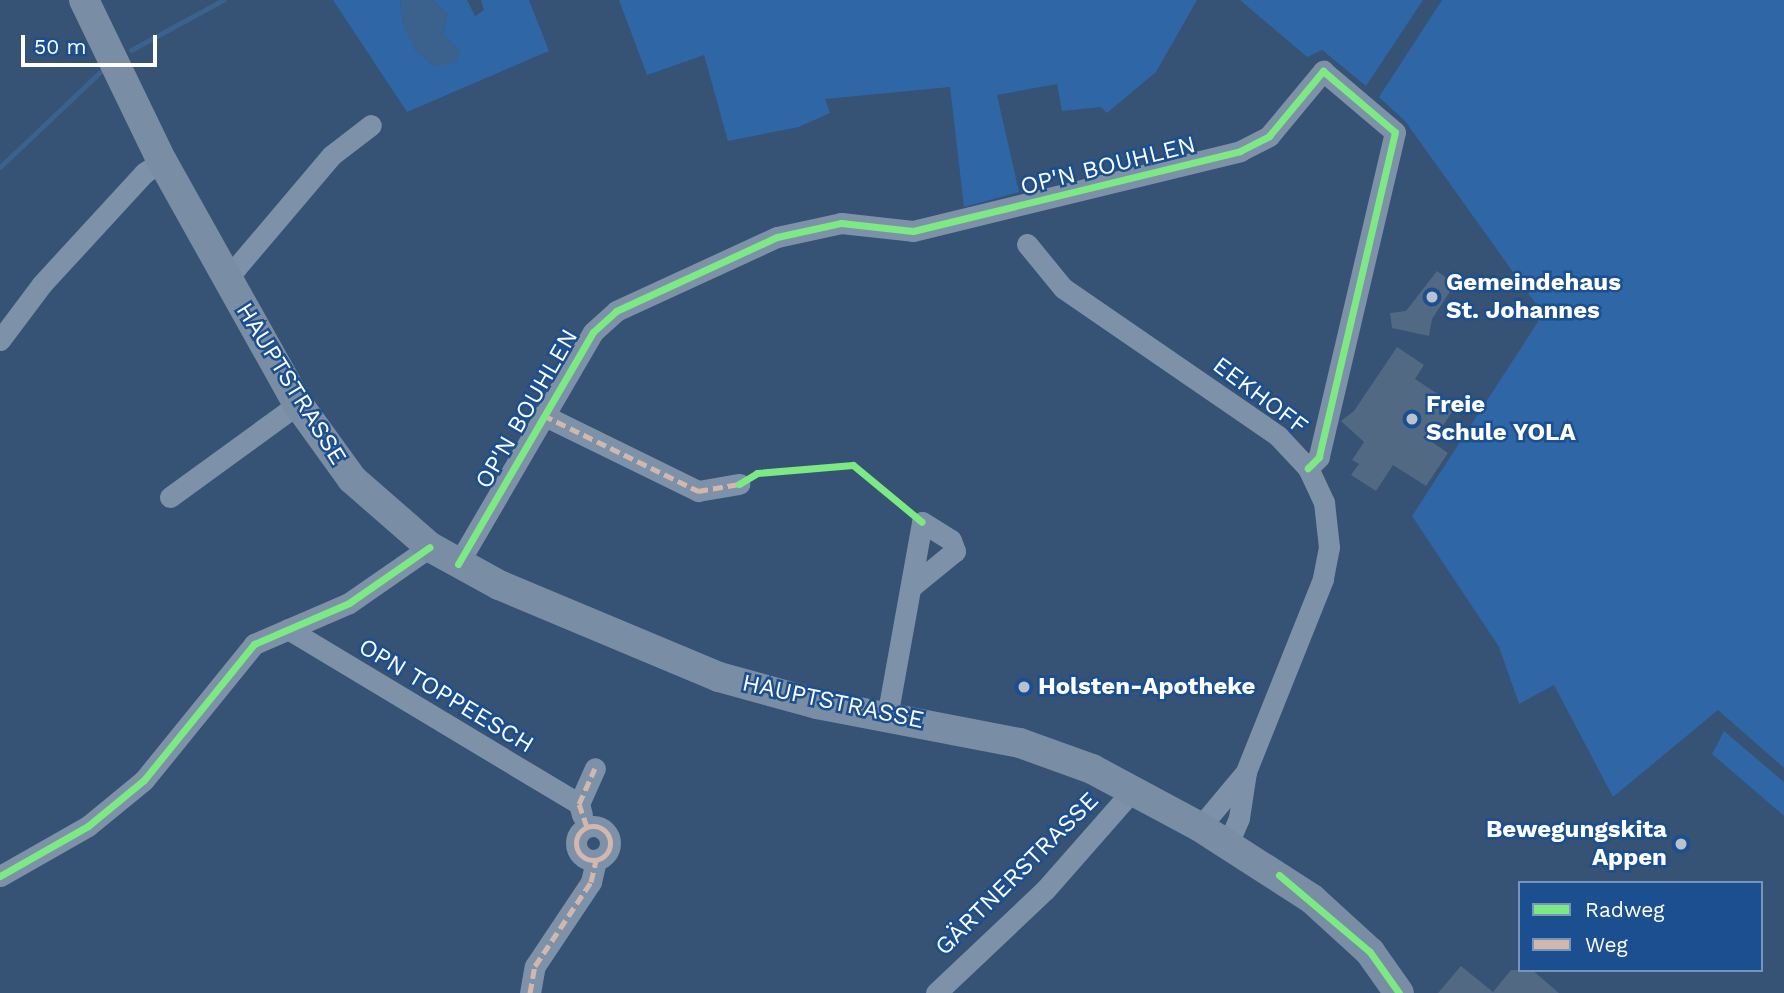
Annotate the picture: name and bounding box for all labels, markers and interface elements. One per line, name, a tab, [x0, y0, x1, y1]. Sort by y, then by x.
scale bar	[24, 21, 161, 65]
text: 50 m	[34, 34, 86, 59]
street label: OP'N BOUHLEN	[1017, 130, 1199, 202]
place label: Gemeindehaus St. Johannes	[1446, 269, 1621, 325]
marker: Gemeindehaus St. Johannes	[1424, 289, 1440, 305]
street label: HAUPTSTRASSE	[230, 298, 352, 470]
street label: OP'N BOUHLEN	[470, 324, 584, 494]
street label: EEKHOFF	[1207, 351, 1313, 441]
place label: Freie Schule YOLA	[1426, 391, 1576, 447]
marker: Freie Schule YOLA	[1404, 411, 1420, 427]
street label: OPN TOPPEESCH	[353, 632, 539, 760]
street label: HAUPTSTRASSE	[739, 669, 927, 735]
place label: Holsten-Apotheke	[1038, 673, 1256, 701]
marker: Holsten-Apotheke	[1016, 679, 1032, 695]
street label: GÄRTNERSTRASSE	[929, 786, 1105, 962]
place label: Bewegungskita Appen	[1486, 816, 1667, 872]
marker: Bewegungskita Appen	[1673, 836, 1689, 852]
legend	[1518, 881, 1763, 972]
text: Radweg	[1585, 897, 1665, 922]
text: Weg	[1585, 932, 1628, 957]

